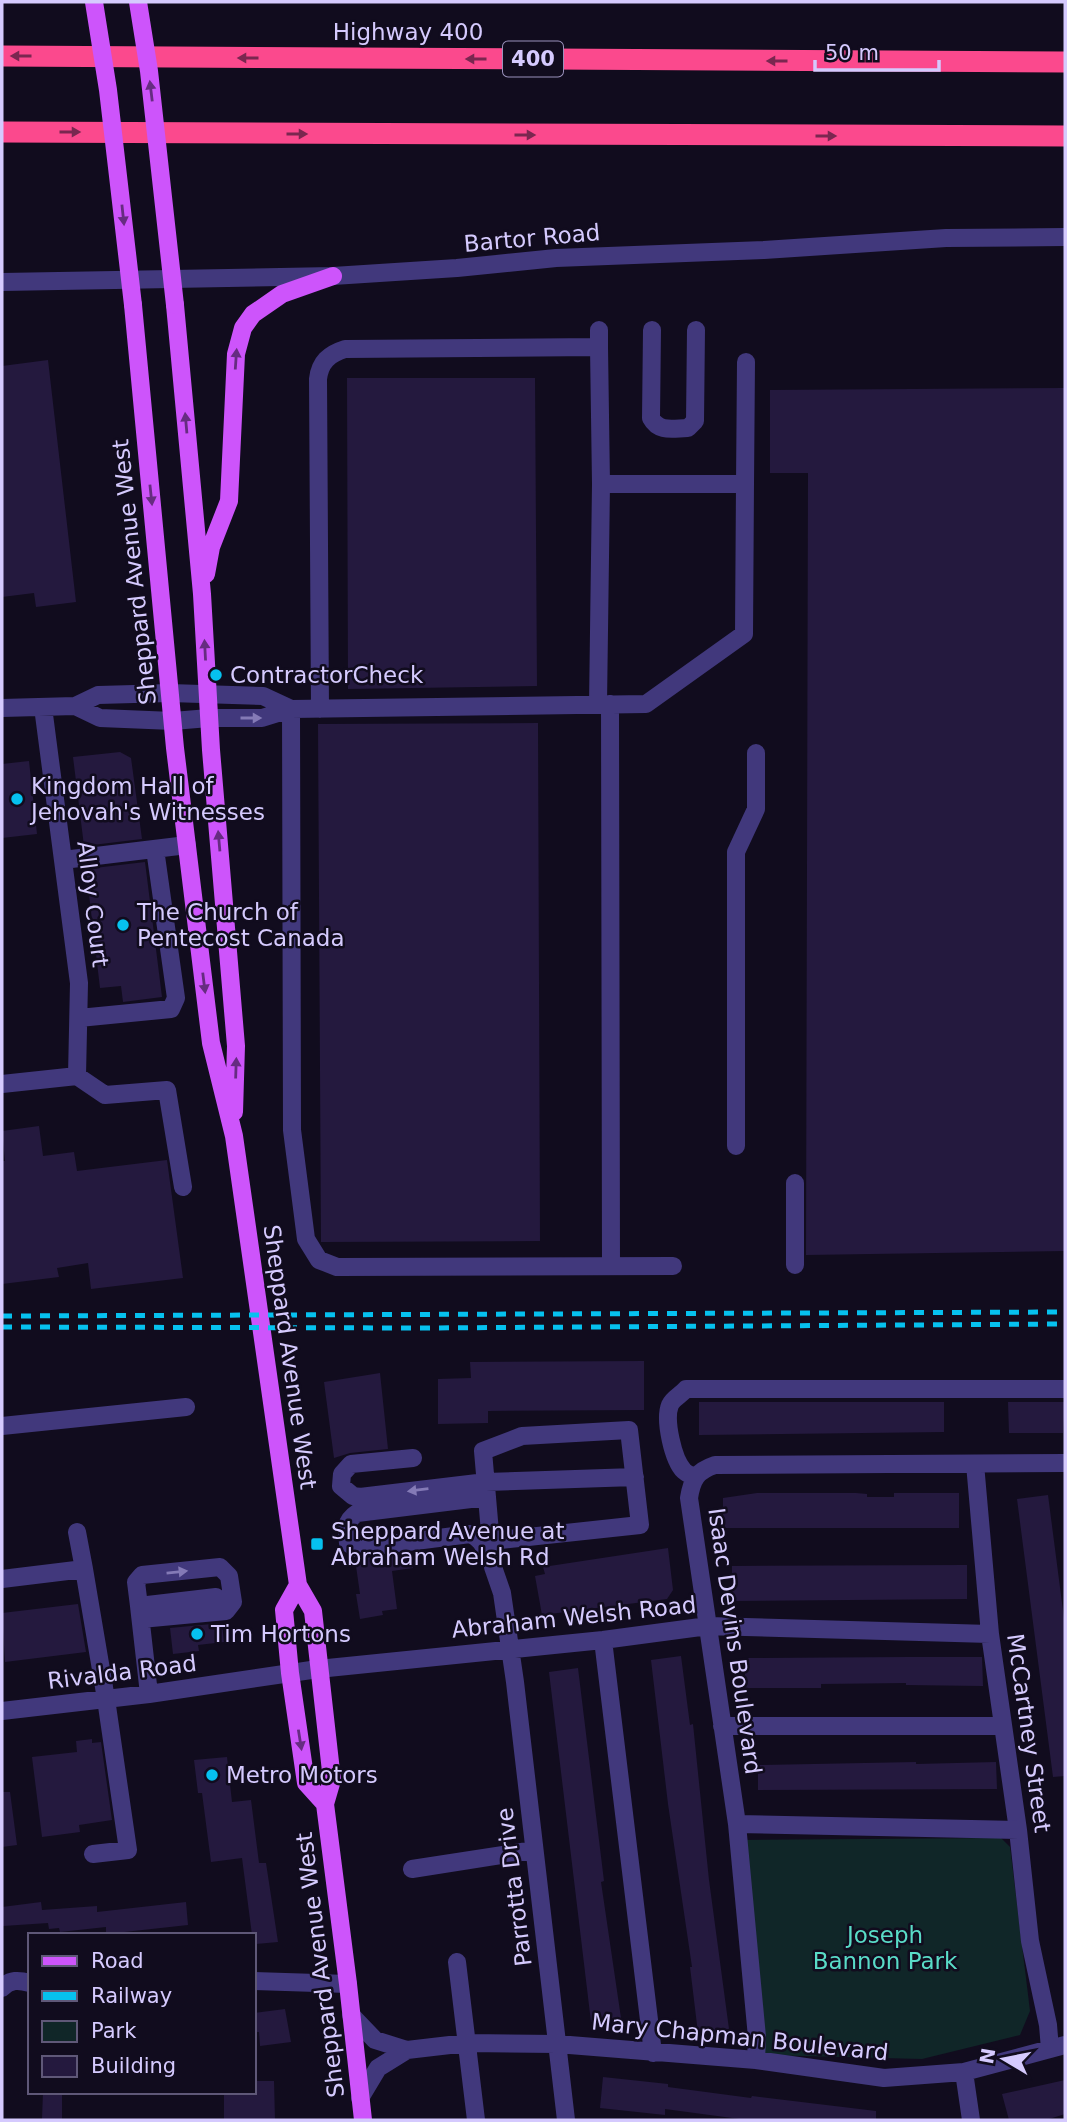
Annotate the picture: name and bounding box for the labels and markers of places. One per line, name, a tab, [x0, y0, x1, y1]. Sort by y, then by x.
place label: ContractorCheck	[230, 662, 424, 688]
marker: ContractorCheck	[208, 667, 224, 683]
place label: Kingdom Hall of Jehovah's Witnesses	[29, 773, 265, 825]
marker: Kingdom Hall of Jehovah's Witnesses	[9, 791, 25, 807]
place label: The Church of Pentecost Canada	[136, 899, 345, 951]
marker: The Church of Pentecost Canada	[115, 917, 131, 933]
place label: Sheppard Avenue at Abraham Welsh Rd	[331, 1518, 564, 1570]
marker: Sheppard Avenue at Abraham Welsh Rd	[309, 1536, 325, 1552]
place label: Tim Hortons	[210, 1621, 351, 1647]
marker: Tim Hortons	[189, 1626, 205, 1642]
place label: Metro Motors	[226, 1762, 378, 1788]
marker: Metro Motors	[204, 1767, 220, 1783]

